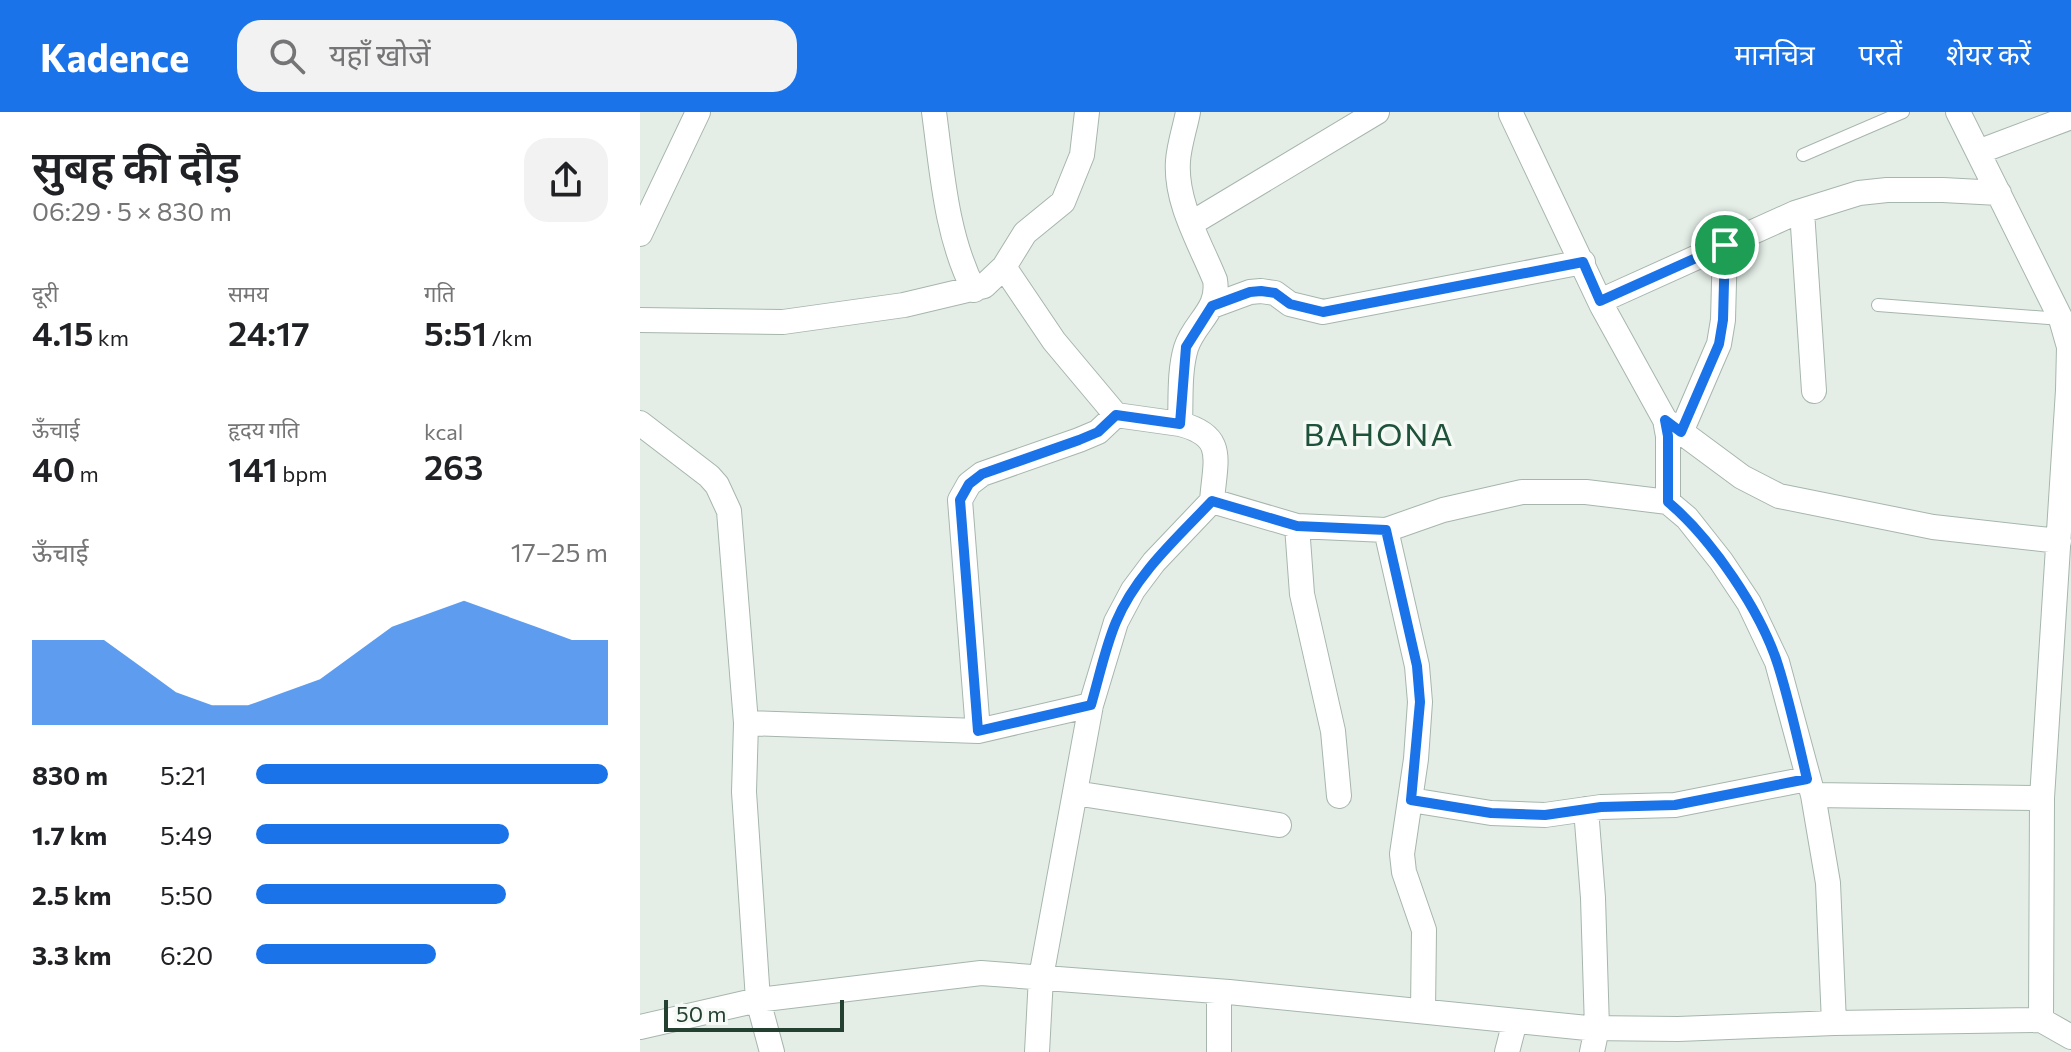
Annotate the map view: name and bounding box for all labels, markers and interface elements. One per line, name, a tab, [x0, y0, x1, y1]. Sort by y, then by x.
search box	[237, 20, 797, 92]
text: Kadence	[40, 33, 189, 80]
icon: search	[265, 34, 309, 78]
text: यहाँ खोजें	[329, 35, 431, 72]
text: मानचित्र	[1735, 37, 1815, 71]
text: परतें	[1859, 37, 1902, 71]
text: शेयर करें	[1946, 37, 2031, 71]
text: सुबह की दौड़	[32, 138, 240, 192]
button: share	[524, 138, 608, 222]
text: 06:29 · 5 × 830 m	[32, 195, 232, 226]
pin	[1691, 211, 1759, 279]
icon: arrive	[1703, 223, 1747, 267]
text: दूरी	[32, 280, 58, 307]
text: समय	[228, 280, 269, 307]
text: गति	[424, 280, 455, 307]
text: 4.15	[32, 311, 94, 353]
text: 24:17	[228, 311, 310, 353]
text: 5:51	[424, 311, 487, 353]
text: km	[94, 324, 129, 351]
text: /km	[487, 324, 532, 351]
district label: BAHONA	[1304, 413, 1455, 453]
text: ऊँचाई	[32, 416, 80, 443]
text: हृदय गति	[228, 416, 299, 443]
text: kcal	[424, 418, 463, 445]
text: 263	[424, 445, 483, 487]
text: 40	[32, 447, 75, 489]
text: 141	[228, 447, 278, 489]
text: m	[75, 460, 99, 487]
text: bpm	[278, 460, 327, 487]
text: ऊँचाई	[32, 536, 88, 567]
text: 17–25 m	[511, 536, 608, 567]
text: 830 m	[32, 759, 108, 790]
text: 5:21	[160, 759, 207, 790]
text: 1.7 km	[32, 819, 107, 850]
text: 5:49	[160, 819, 212, 850]
text: 2.5 km	[32, 879, 111, 910]
text: 5:50	[160, 879, 213, 910]
text: 3.3 km	[32, 939, 111, 970]
text: 6:20	[160, 939, 213, 970]
scale bar	[664, 996, 844, 1032]
text: 50 m	[676, 1000, 726, 1027]

